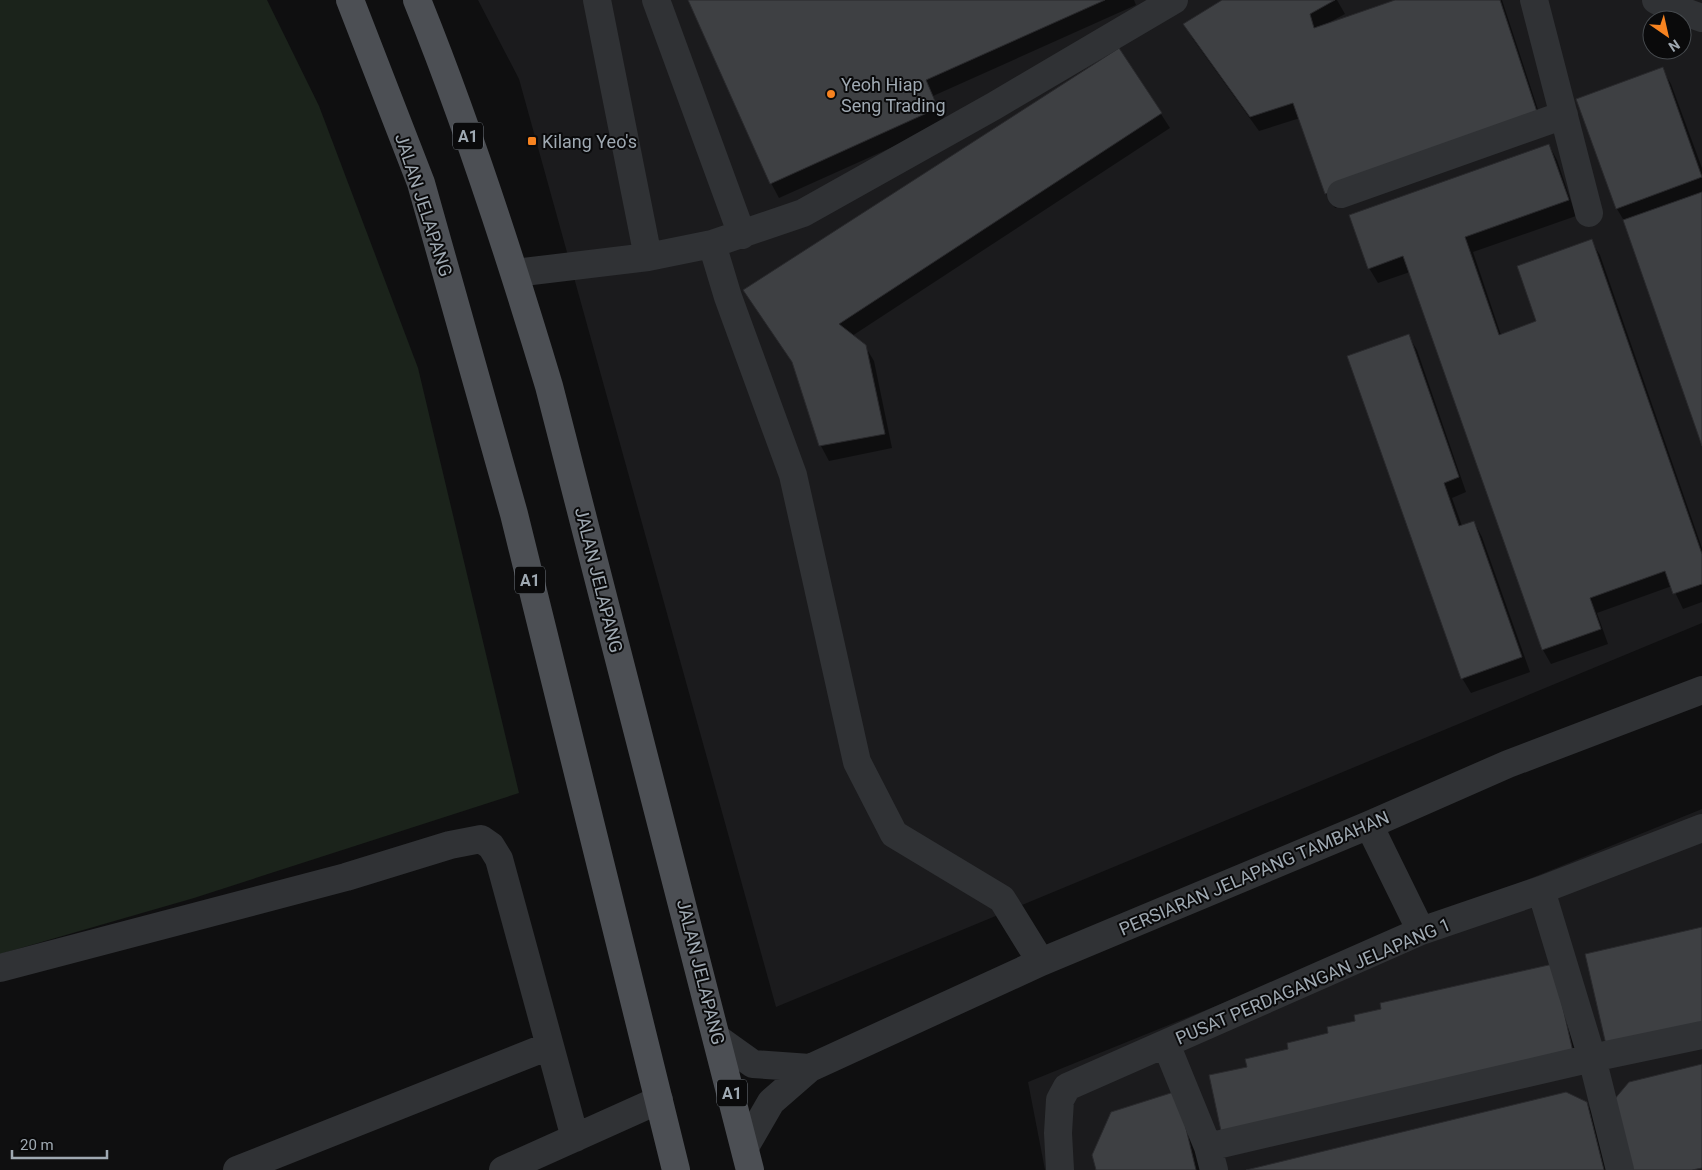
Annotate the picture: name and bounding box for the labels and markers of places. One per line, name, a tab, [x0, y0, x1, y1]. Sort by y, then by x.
place label: Yeoh Hiap Seng Trading	[841, 74, 946, 116]
marker: Yeoh Hiap Seng Trading	[825, 88, 837, 100]
place label: Kilang Yeo's	[542, 131, 637, 152]
marker: Kilang Yeo's	[526, 135, 538, 147]

